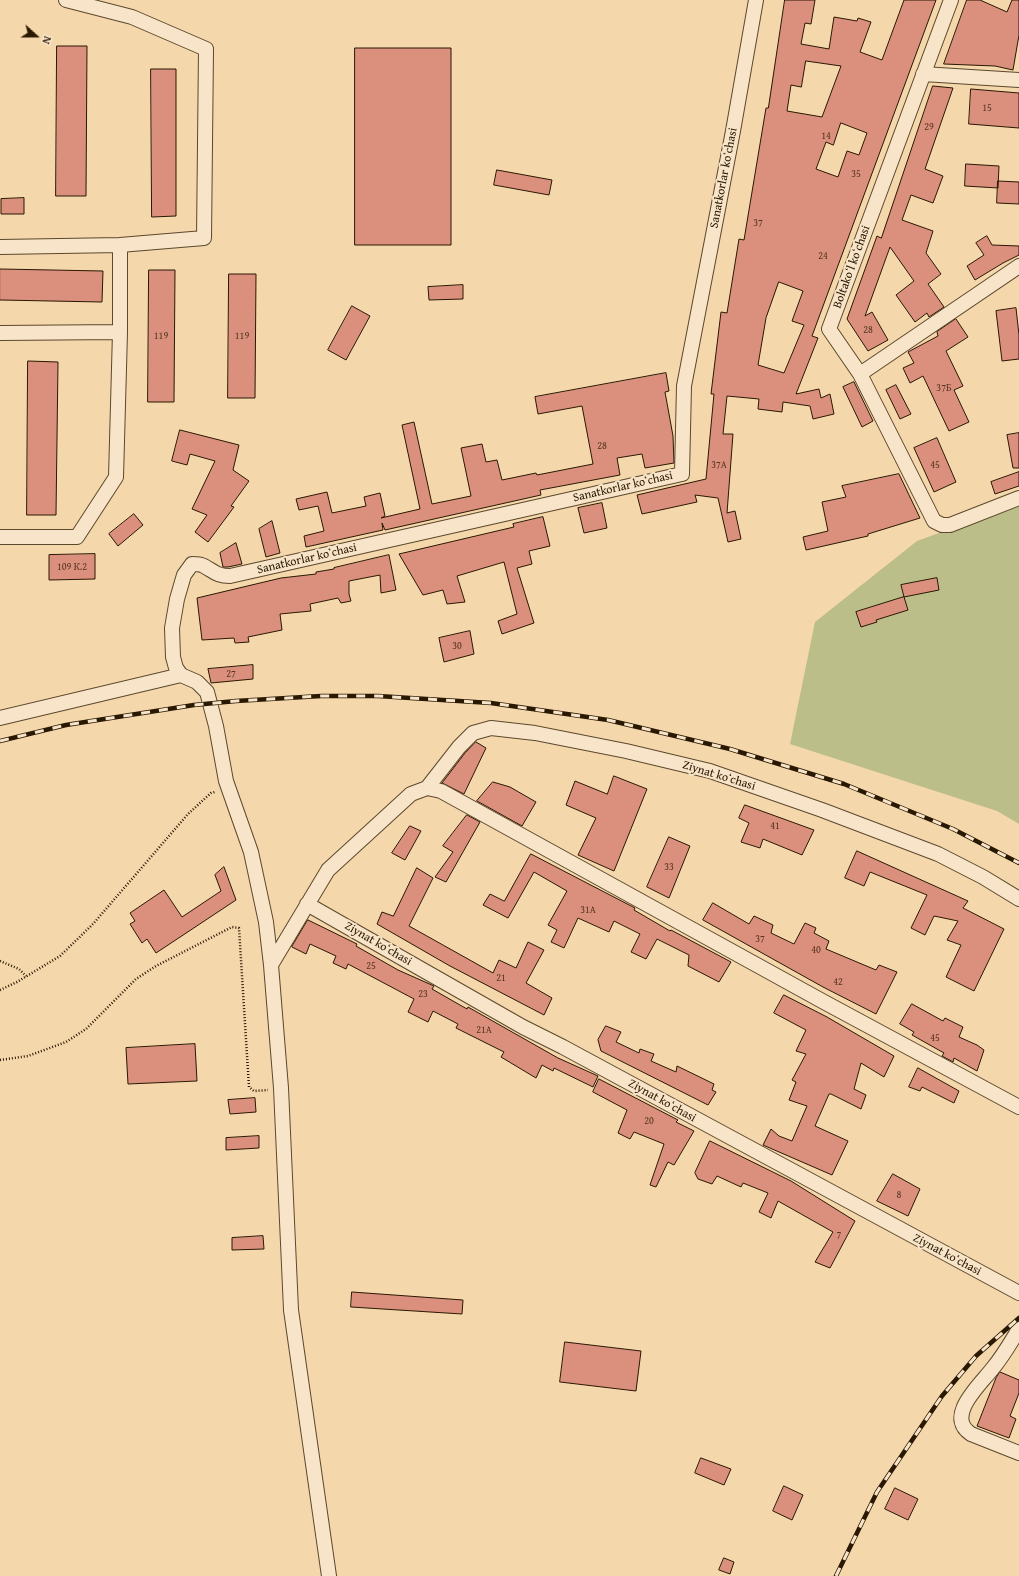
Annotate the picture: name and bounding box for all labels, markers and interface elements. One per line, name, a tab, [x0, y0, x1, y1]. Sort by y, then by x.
north arrow	[16, 16, 56, 56]
text: N	[38, 34, 56, 47]
house number: 15	[982, 102, 992, 114]
house number: 29	[924, 121, 934, 133]
street label: Sanatkorlar koʻchasi	[707, 127, 741, 229]
house number: 14	[821, 130, 831, 142]
house number: 35	[851, 168, 861, 180]
house number: 37	[753, 217, 763, 229]
street label: Boltakoʻl koʻchasi	[830, 224, 874, 310]
house number: 24	[818, 250, 828, 262]
house number: 28	[863, 324, 873, 336]
house number: 119	[154, 330, 168, 342]
house number: 119	[235, 330, 249, 342]
house number: 37Б	[936, 382, 952, 394]
house number: 28	[597, 440, 607, 452]
house number: 37А	[711, 459, 727, 471]
house number: 45	[930, 459, 940, 471]
street label: Sanatkorlar koʻchasi	[572, 469, 674, 505]
street label: Sanatkorlar koʻchasi	[256, 541, 358, 577]
house number: 109 К.2	[57, 561, 87, 573]
house number: 30	[452, 640, 462, 652]
house number: 27	[226, 668, 236, 680]
street label: Ziynat koʻchasi	[681, 758, 757, 794]
house number: 41	[770, 820, 780, 832]
house number: 33	[664, 861, 674, 873]
house number: 31А	[580, 904, 596, 916]
street label: Ziynat koʻchasi	[342, 919, 414, 969]
house number: 37	[755, 933, 765, 945]
house number: 40	[811, 944, 821, 956]
house number: 25	[366, 960, 376, 972]
house number: 21	[496, 972, 506, 984]
house number: 42	[833, 976, 843, 988]
house number: 23	[418, 988, 428, 1000]
house number: 21А	[476, 1024, 492, 1036]
house number: 45	[930, 1032, 940, 1044]
street label: Ziynat koʻchasi	[626, 1076, 698, 1126]
house number: 20	[644, 1115, 654, 1127]
house number: 8	[897, 1189, 901, 1201]
house number: 7	[837, 1229, 841, 1241]
street label: Ziynat koʻchasi	[910, 1231, 984, 1279]

